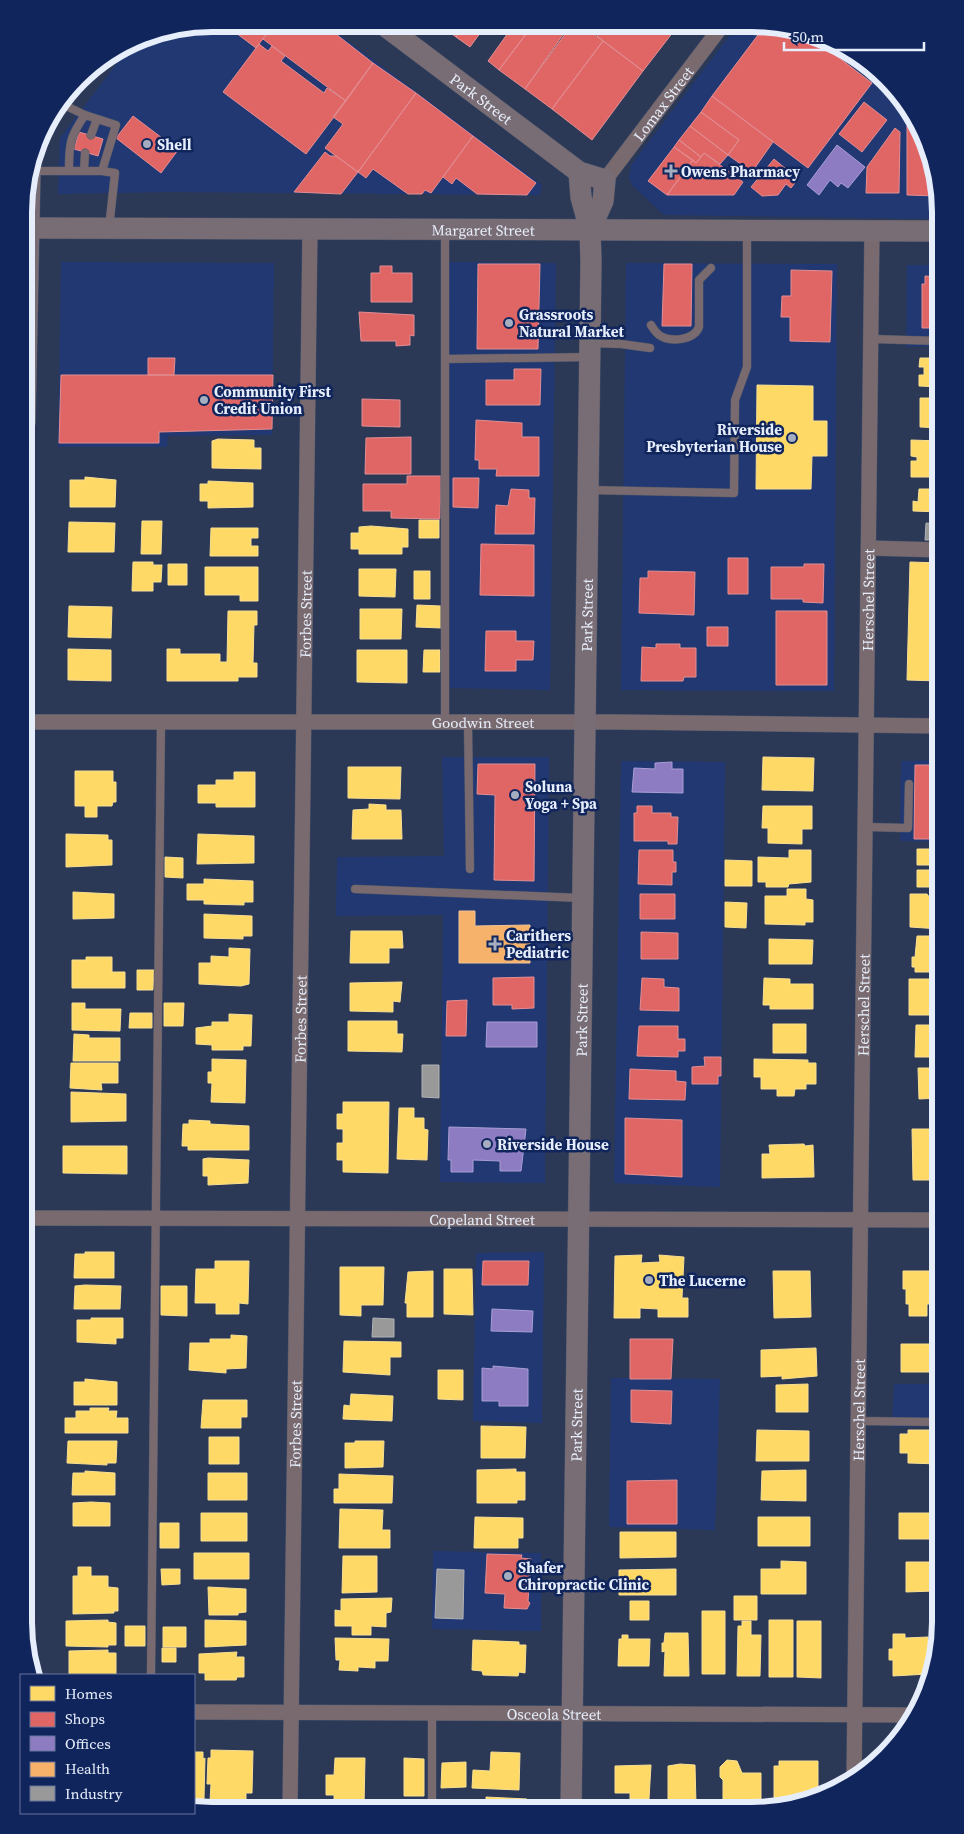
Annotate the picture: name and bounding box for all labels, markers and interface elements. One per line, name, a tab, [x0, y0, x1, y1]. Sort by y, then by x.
scale bar	[784, 20, 924, 52]
text: 50 m	[792, 26, 824, 47]
street label: Lomax Street	[628, 62, 698, 145]
street label: Park Street	[446, 68, 517, 129]
place label: Shell	[157, 134, 192, 155]
marker: Shell	[141, 138, 153, 150]
place label: Owens Pharmacy	[681, 161, 800, 182]
marker: Owens Pharmacy	[665, 165, 677, 177]
street label: Margaret Street	[431, 219, 535, 240]
place label: Grassroots Natural Market	[519, 304, 624, 342]
marker: Grassroots Natural Market	[503, 317, 515, 329]
place label: Community First Credit Union	[214, 381, 331, 419]
marker: Community First Credit Union	[198, 394, 210, 406]
place label: Riverside Presbyterian House	[646, 419, 782, 457]
marker: Riverside Presbyterian House	[786, 432, 798, 444]
street label: Herschel Street	[857, 549, 879, 651]
street label: Forbes Street	[294, 570, 316, 658]
street label: Park Street	[575, 578, 597, 652]
street label: Goodwin Street	[432, 712, 534, 733]
place label: Soluna Yoga + Spa	[525, 776, 598, 814]
marker: Soluna Yoga + Spa	[509, 789, 521, 801]
place label: Carithers Pediatric	[506, 925, 571, 963]
marker: Carithers Pediatric	[488, 937, 502, 951]
street label: Herschel Street	[852, 954, 874, 1056]
street label: Forbes Street	[289, 975, 311, 1063]
street label: Park Street	[570, 983, 592, 1057]
place label: Riverside House	[497, 1134, 609, 1155]
marker: Riverside House	[481, 1138, 493, 1150]
street label: Copeland Street	[429, 1208, 535, 1230]
place label: The Lucerne	[659, 1270, 746, 1291]
marker: The Lucerne	[643, 1274, 655, 1286]
street label: Herschel Street	[847, 1359, 869, 1461]
street label: Forbes Street	[284, 1380, 306, 1468]
street label: Park Street	[565, 1388, 587, 1462]
place label: Shafer Chiropractic Clinic	[518, 1557, 650, 1595]
marker: Shafer Chiropractic Clinic	[502, 1570, 514, 1582]
legend	[20, 1674, 195, 1814]
text: Homes	[65, 1683, 112, 1704]
street label: Osceola Street	[507, 1703, 601, 1724]
text: Shops	[65, 1708, 105, 1729]
text: Offices	[65, 1733, 111, 1754]
text: Health	[65, 1758, 110, 1779]
text: Industry	[65, 1783, 123, 1804]

